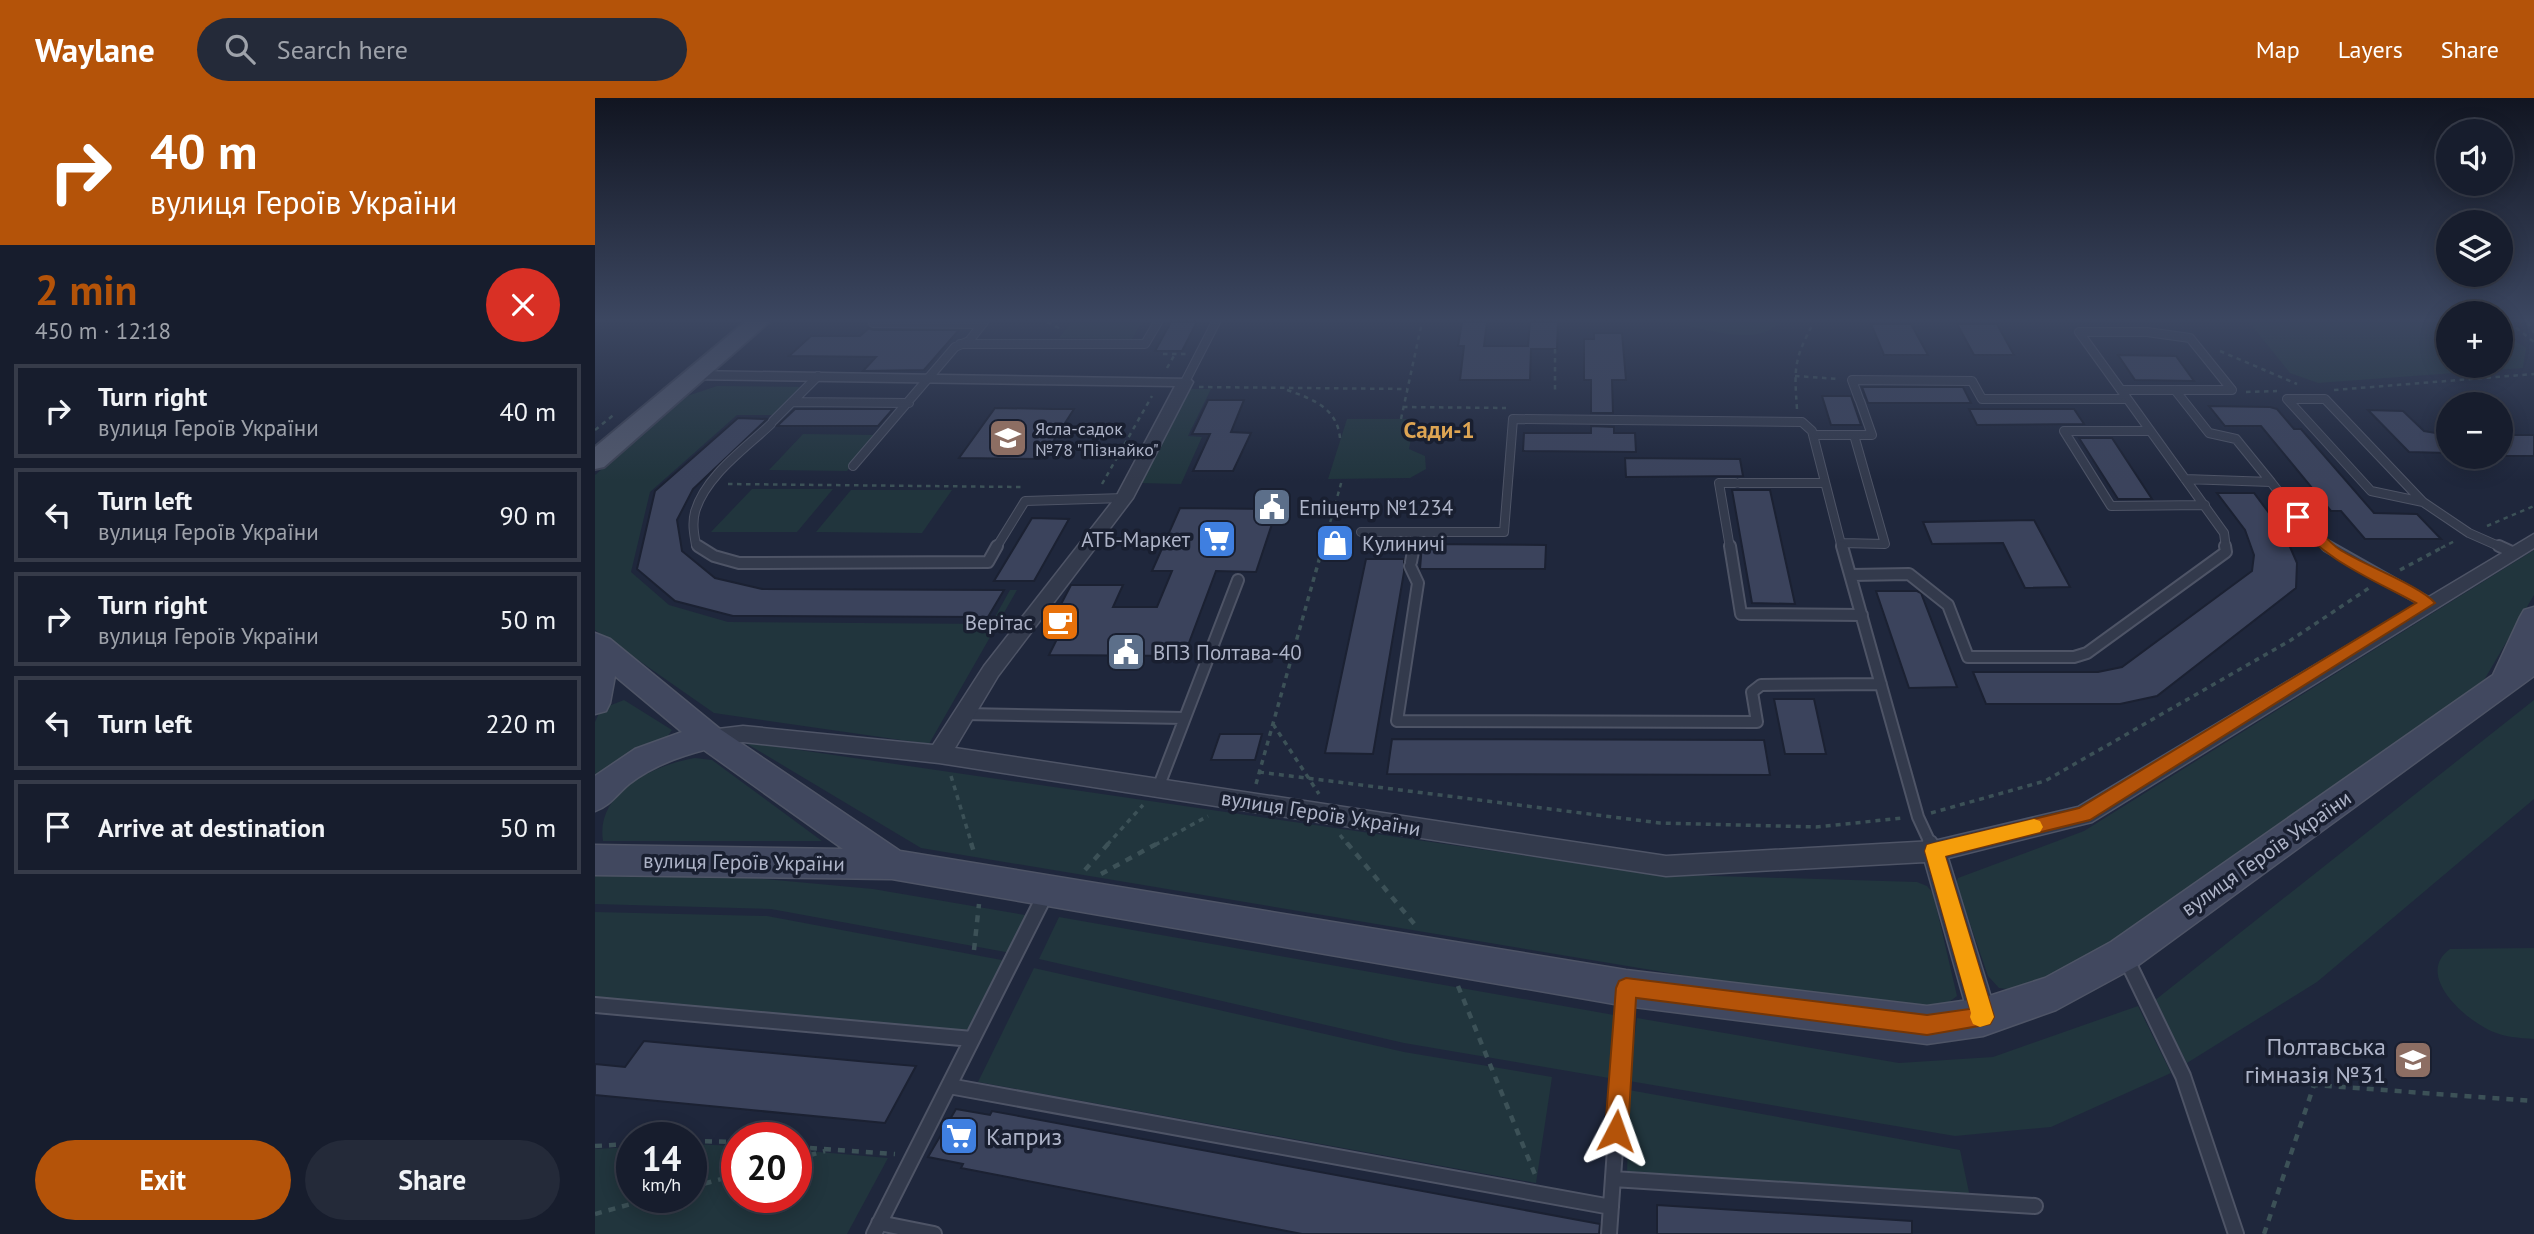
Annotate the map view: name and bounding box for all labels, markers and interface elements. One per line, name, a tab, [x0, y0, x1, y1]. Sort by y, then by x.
search box	[197, 18, 687, 81]
text: Waylane	[35, 28, 155, 71]
icon: search	[221, 30, 259, 68]
text: Search here	[277, 33, 408, 66]
text: Map	[2256, 34, 2300, 65]
text: Layers	[2338, 34, 2403, 65]
text: Share	[2441, 34, 2499, 65]
text: 40 m	[150, 119, 257, 183]
map controls	[2436, 119, 2513, 469]
button: sound	[2436, 119, 2513, 196]
icon: right	[35, 126, 126, 217]
text: вулиця Героїв України	[150, 181, 457, 223]
button: layers	[2436, 210, 2513, 287]
text: 2 min	[35, 262, 137, 317]
button: close	[486, 268, 560, 342]
button: +	[2436, 301, 2513, 378]
text: 450 m · 12:18	[35, 316, 171, 345]
text: Turn right	[98, 380, 207, 413]
icon: right	[39, 392, 77, 430]
button: −	[2436, 392, 2513, 469]
text: 40 m	[500, 395, 556, 428]
text: вулиця Героїв України	[98, 413, 319, 442]
district label: Сади-1	[1403, 415, 1475, 444]
school or university icon: Ясла-садок №78 "Пізнайко"	[987, 417, 1029, 459]
place label: Ясла-садок №78 "Пізнайко"	[1035, 417, 1159, 461]
text: Turn left	[98, 484, 192, 517]
public building icon: Епіцентр №1234	[1251, 486, 1293, 528]
pin	[2268, 487, 2328, 547]
place label: Епіцентр №1234	[1299, 494, 1453, 521]
icon: left	[39, 496, 77, 534]
icon: arrive	[2279, 498, 2317, 536]
text: 90 m	[500, 499, 556, 532]
text: вулиця Героїв України	[98, 517, 319, 546]
supermarket icon: АТБ-Маркет	[1196, 518, 1238, 560]
shop icon: Кулиничі	[1314, 522, 1356, 564]
place label: АТБ-Маркет	[1081, 526, 1191, 553]
place label: Кулиничі	[1362, 530, 1445, 557]
text: Turn right	[98, 588, 207, 621]
icon: right	[39, 600, 77, 638]
cafe icon: Верітас	[1039, 601, 1081, 643]
text: 50 m	[500, 603, 556, 636]
place label: Верітас	[965, 609, 1033, 636]
text: вулиця Героїв України	[98, 621, 319, 650]
public building icon: ВПЗ Полтава-40	[1105, 631, 1147, 673]
place label: ВПЗ Полтава-40	[1153, 639, 1302, 666]
icon: left	[39, 704, 77, 742]
text: Turn left	[98, 707, 192, 740]
text: 220 m	[485, 707, 556, 740]
street label: вулиця Героїв України	[1219, 784, 1423, 842]
street label: вулиця Героїв України	[2176, 784, 2356, 922]
icon: arrive	[39, 808, 77, 846]
text: Arrive at destination	[98, 811, 325, 844]
text: 50 m	[500, 811, 556, 844]
street label: вулиця Героїв України	[643, 847, 845, 877]
place label: Полтавська гімназія №31	[2245, 1031, 2386, 1090]
school or university icon: Полтавська гімназія №31	[2392, 1039, 2434, 1081]
position arrow	[1579, 1094, 1653, 1168]
supermarket icon: Каприз	[938, 1115, 980, 1157]
place label: Каприз	[986, 1121, 1062, 1152]
speed limit sign: 20	[721, 1122, 812, 1213]
text: 14	[642, 1135, 681, 1181]
button: Exit	[35, 1140, 291, 1220]
button: Share	[305, 1140, 560, 1220]
text: km/h	[642, 1173, 681, 1196]

